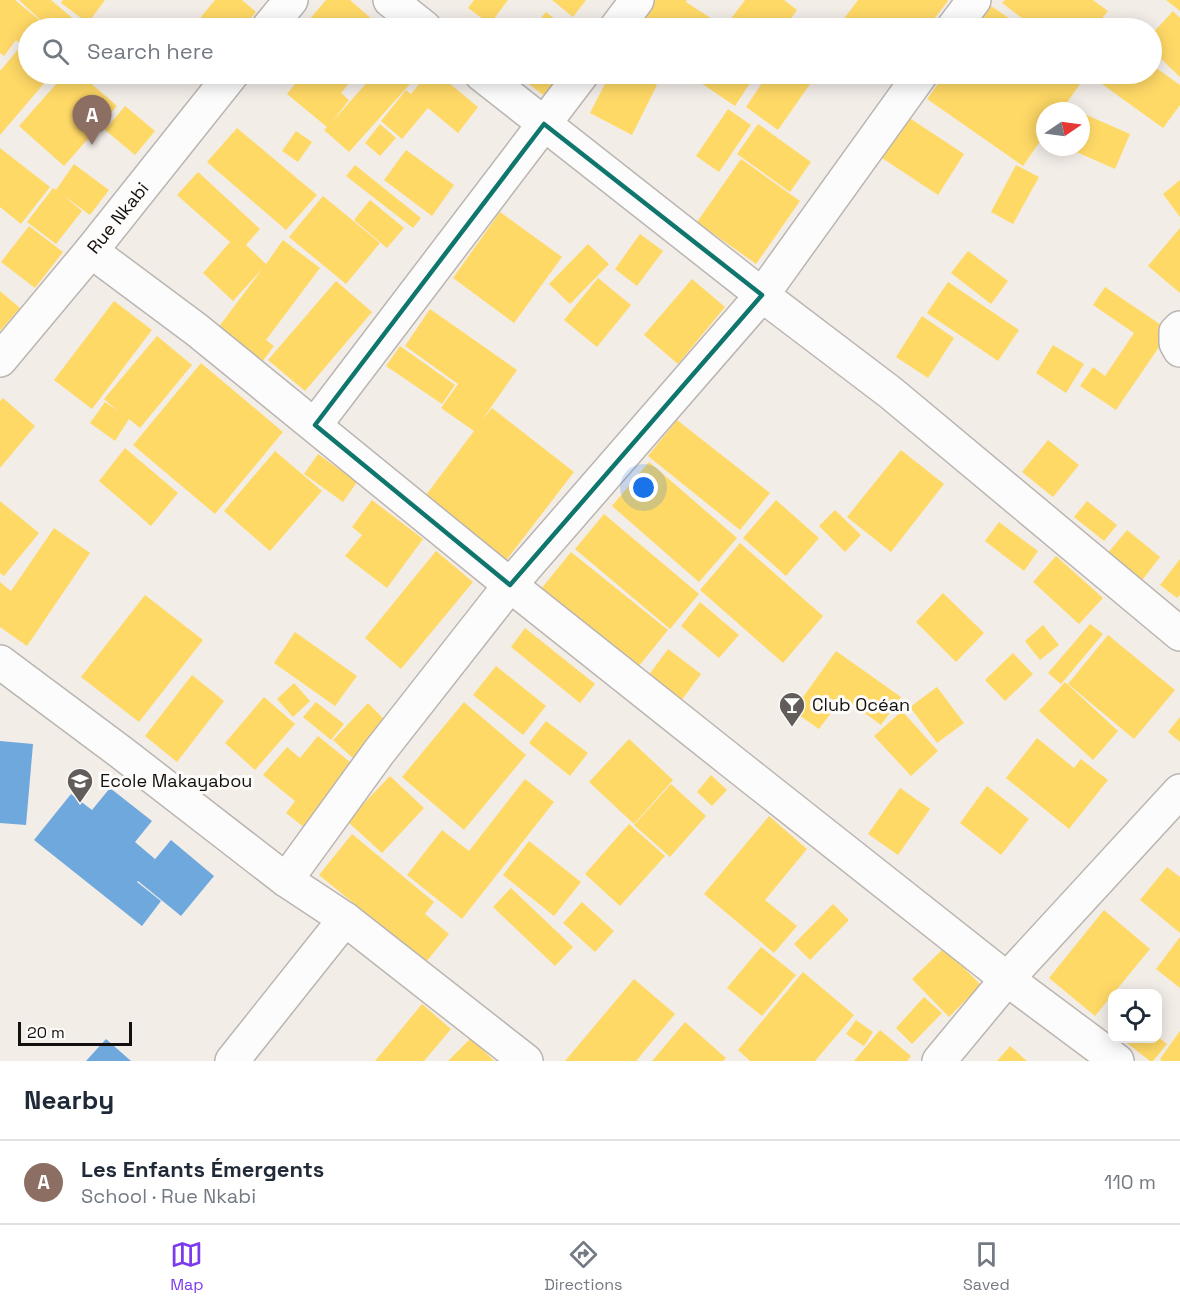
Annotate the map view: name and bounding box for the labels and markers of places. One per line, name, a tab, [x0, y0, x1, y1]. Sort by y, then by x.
pin: A	[72, 96, 112, 145]
bar icon: Club Océan	[777, 690, 807, 728]
place label: Club Océan	[812, 693, 910, 716]
school or university icon: Ecole Makayabou	[65, 766, 95, 804]
place label: Ecole Makayabou	[100, 769, 252, 792]

